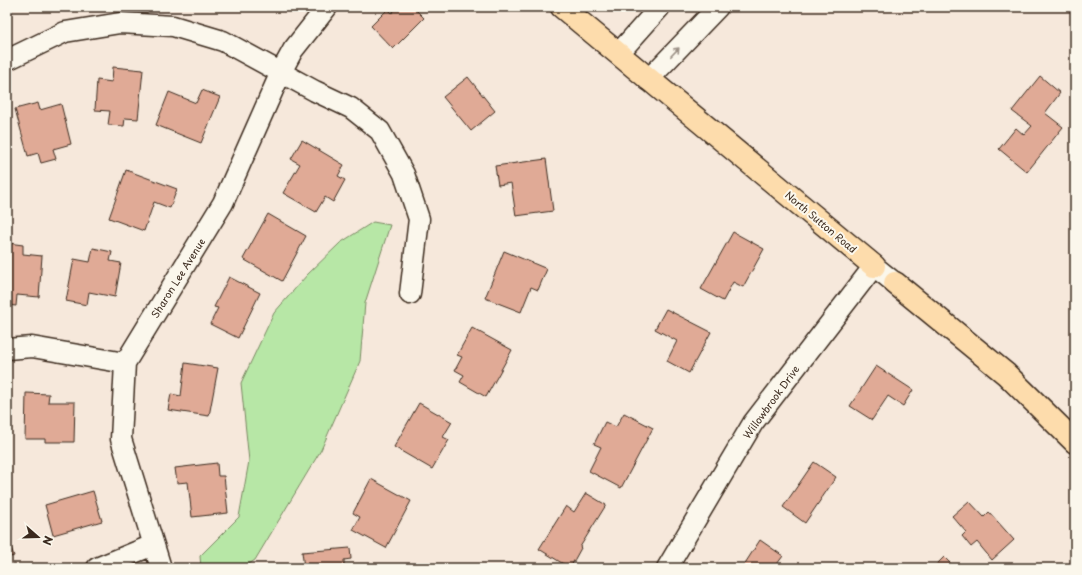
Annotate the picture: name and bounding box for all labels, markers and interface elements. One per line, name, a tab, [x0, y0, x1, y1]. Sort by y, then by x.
one-way arrow	[670, 47, 680, 57]
street label: North Sutton Road	[782, 187, 861, 256]
street label: Sharon Lee Avenue	[147, 235, 208, 321]
street label: Willowbrook Drive	[739, 362, 802, 441]
north arrow	[18, 517, 58, 557]
text: N	[38, 534, 57, 548]

